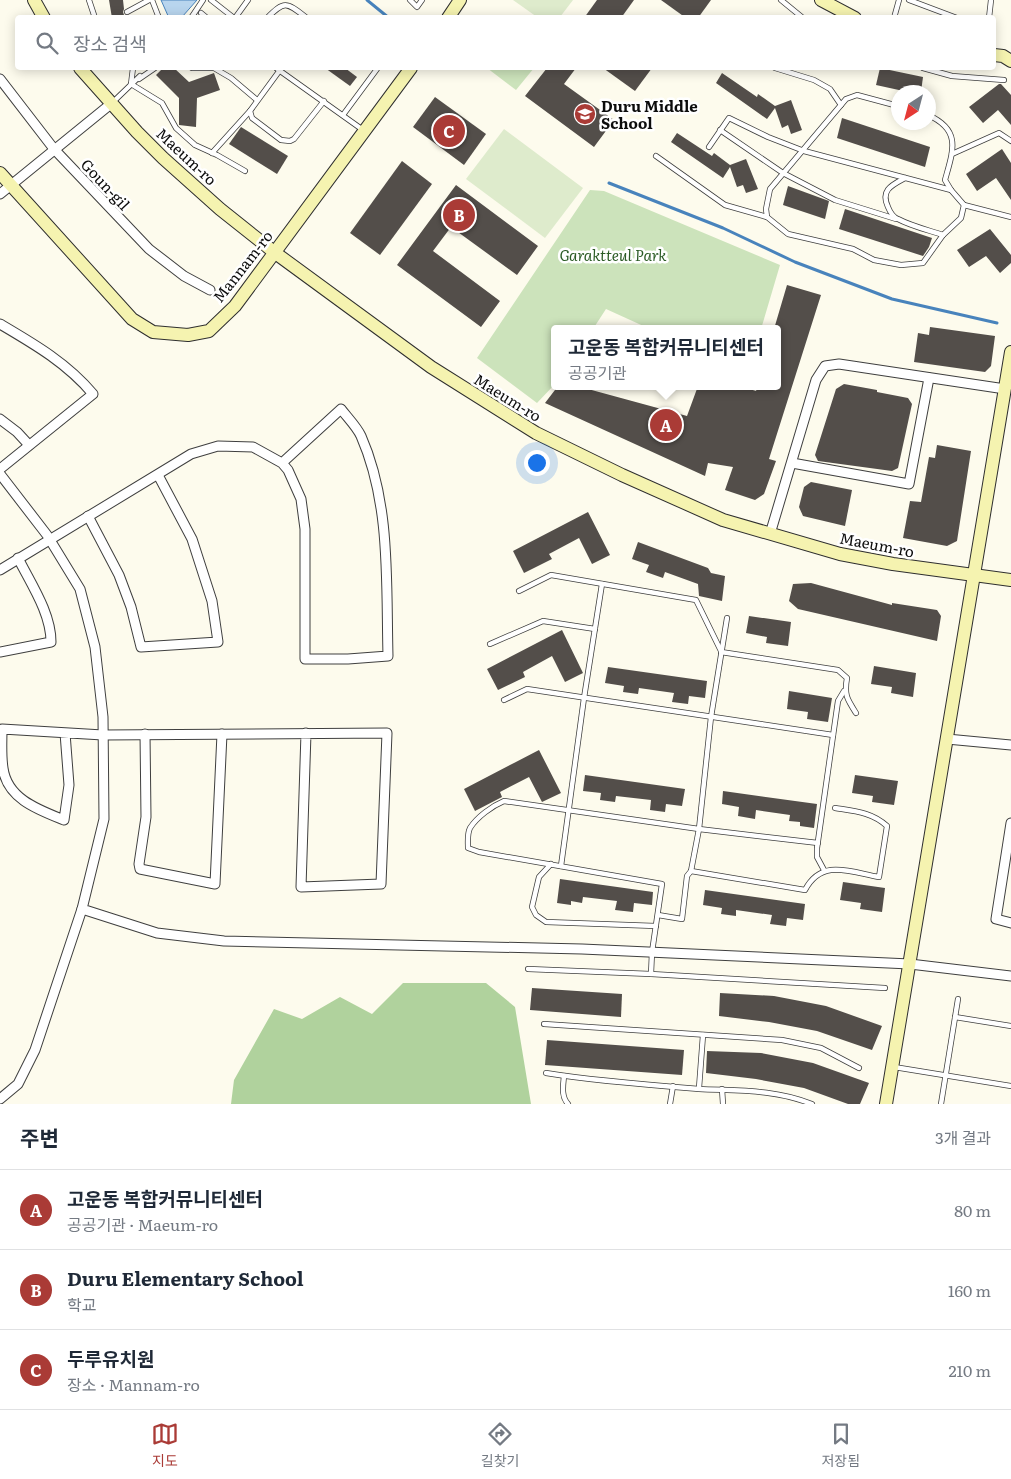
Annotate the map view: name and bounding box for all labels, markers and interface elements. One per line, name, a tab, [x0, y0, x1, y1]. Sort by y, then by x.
search box	[15, 15, 996, 70]
icon: search	[33, 29, 61, 57]
text: 장소 검색	[73, 29, 147, 57]
north arrow	[891, 85, 936, 130]
place label: Duru Middle School	[601, 94, 698, 134]
school or university icon: Duru Middle School	[573, 102, 597, 126]
pin: C	[433, 112, 465, 150]
street label: Maeum-ro	[152, 122, 223, 190]
street label: Goun-gil	[76, 153, 136, 215]
pin: B	[443, 196, 475, 234]
street label: Mannam-ro	[206, 225, 278, 307]
park label: Garaktteul Park	[559, 243, 667, 266]
popup	[551, 325, 781, 390]
text: 고운동 복합커뮤니티센터	[568, 332, 764, 360]
text: 공공기관	[568, 360, 627, 384]
street label: Maeum-ro	[470, 367, 546, 427]
pin: A	[650, 406, 682, 444]
your location	[524, 450, 550, 476]
street label: Maeum-ro	[838, 526, 916, 563]
text: 주변	[20, 1121, 59, 1152]
text: 3개 결과	[935, 1125, 991, 1149]
text: 고운동 복합커뮤니티센터	[67, 1184, 263, 1212]
text: A	[30, 1198, 42, 1222]
text: 80 m	[954, 1198, 991, 1222]
text: 공공기관 · Maeum-ro	[67, 1212, 218, 1236]
text: Duru Elementary School	[67, 1264, 304, 1292]
text: B	[30, 1278, 42, 1302]
text: 160 m	[948, 1278, 991, 1302]
text: 학교	[67, 1292, 96, 1316]
text: 두루유치원	[67, 1344, 154, 1372]
text: C	[30, 1358, 42, 1382]
text: 210 m	[948, 1358, 991, 1382]
text: 장소 · Mannam-ro	[67, 1372, 200, 1396]
tab: 지도	[151, 1420, 179, 1470]
tab: 길찾기	[481, 1420, 520, 1470]
tab: 저장됨	[821, 1420, 860, 1470]

